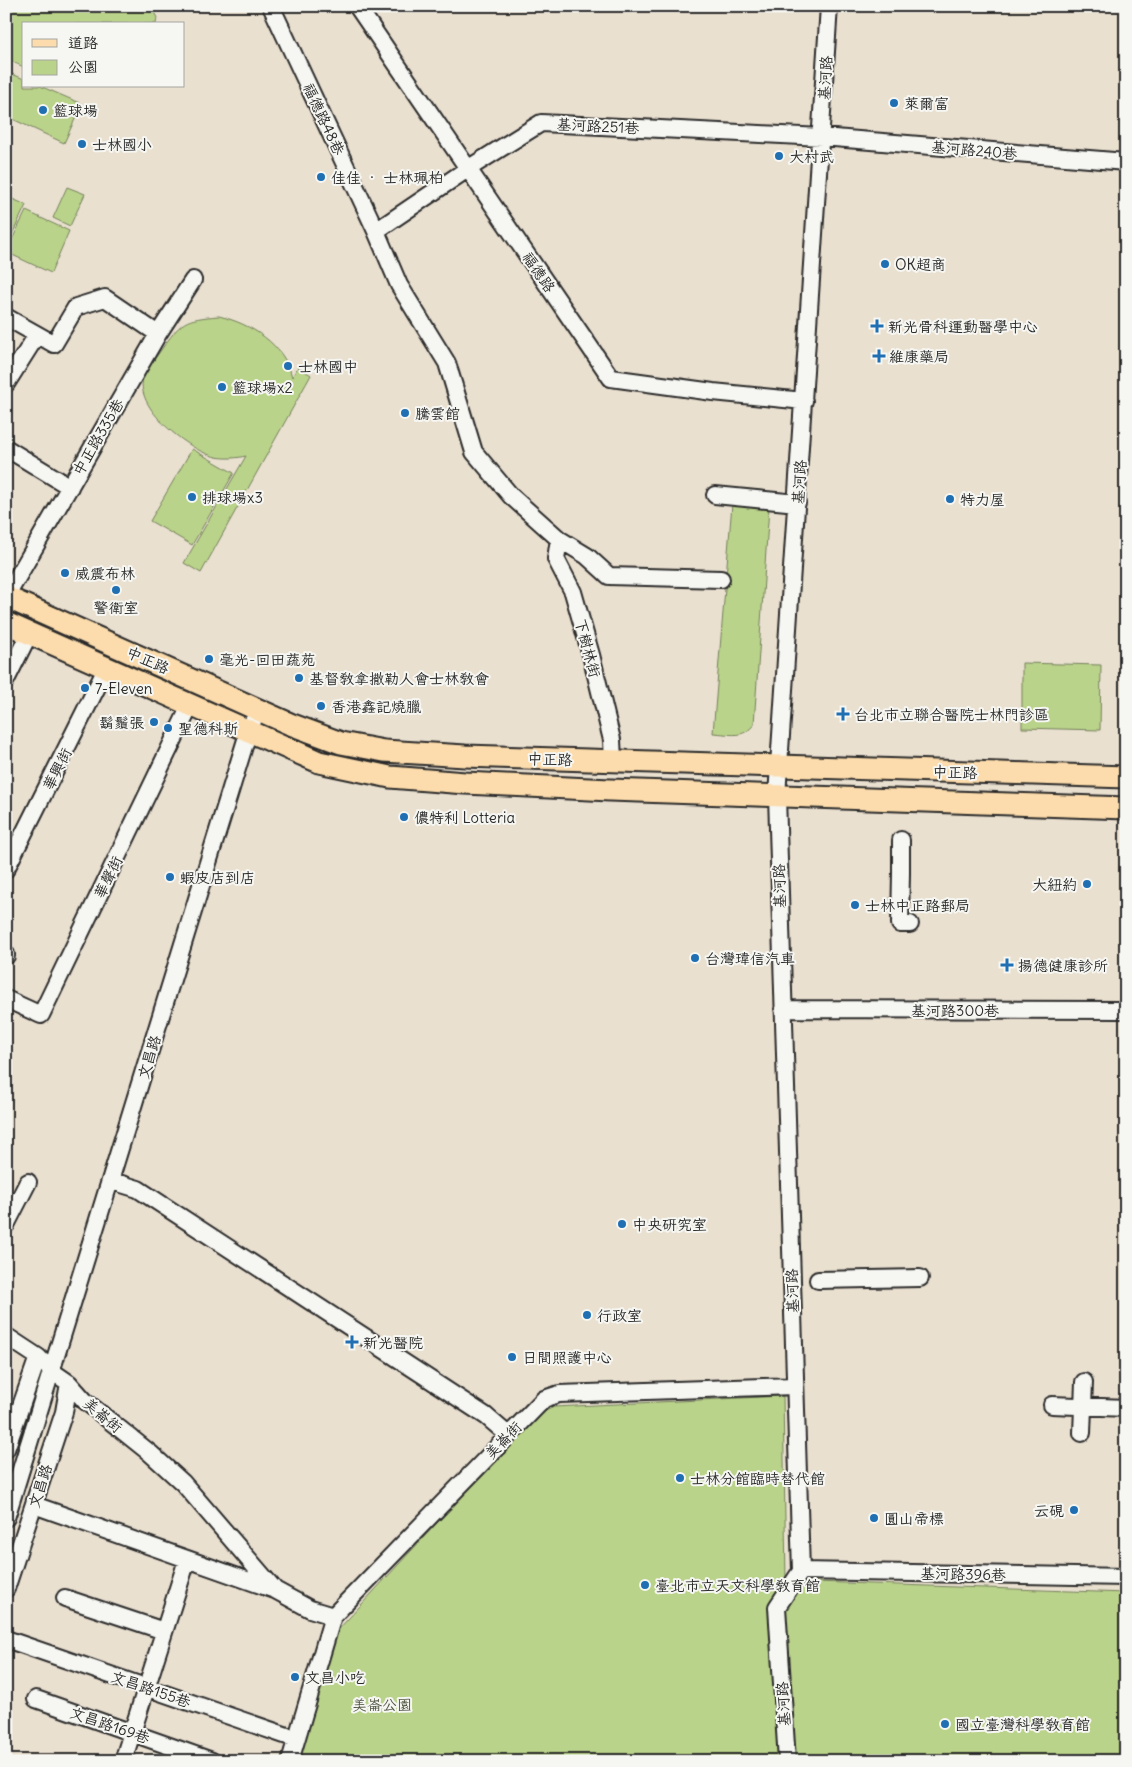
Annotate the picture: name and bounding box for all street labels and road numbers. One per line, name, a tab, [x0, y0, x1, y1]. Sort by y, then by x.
street label: 基河路	[814, 55, 836, 101]
street label: 福德路48巷	[299, 80, 349, 158]
street label: 基河路251巷	[556, 114, 640, 138]
street label: 基河路240巷	[930, 137, 1018, 163]
street label: 福德路	[519, 248, 559, 296]
street label: 中正路335巷	[68, 395, 128, 479]
street label: 基河路	[788, 459, 810, 505]
street label: 下樹林街	[571, 617, 605, 679]
street label: 中正路	[124, 642, 172, 678]
street label: 華興街	[38, 745, 76, 793]
street label: 中正路	[527, 749, 573, 769]
street label: 中正路	[932, 762, 978, 782]
street label: 華聲街	[90, 853, 126, 901]
street label: 基河路	[769, 863, 789, 909]
street label: 基河路300巷	[911, 1001, 999, 1020]
street label: 文昌路	[133, 1033, 165, 1081]
street label: 基河路	[782, 1268, 802, 1314]
street label: 美崙街	[80, 1393, 126, 1437]
street label: 美崙街	[481, 1417, 525, 1463]
street label: 文昌路	[24, 1462, 56, 1510]
street label: 基河路396巷	[920, 1564, 1006, 1584]
street label: 文昌路155巷	[109, 1666, 193, 1712]
street label: 基河路	[772, 1681, 794, 1727]
street label: 文昌路169巷	[68, 1702, 152, 1748]

